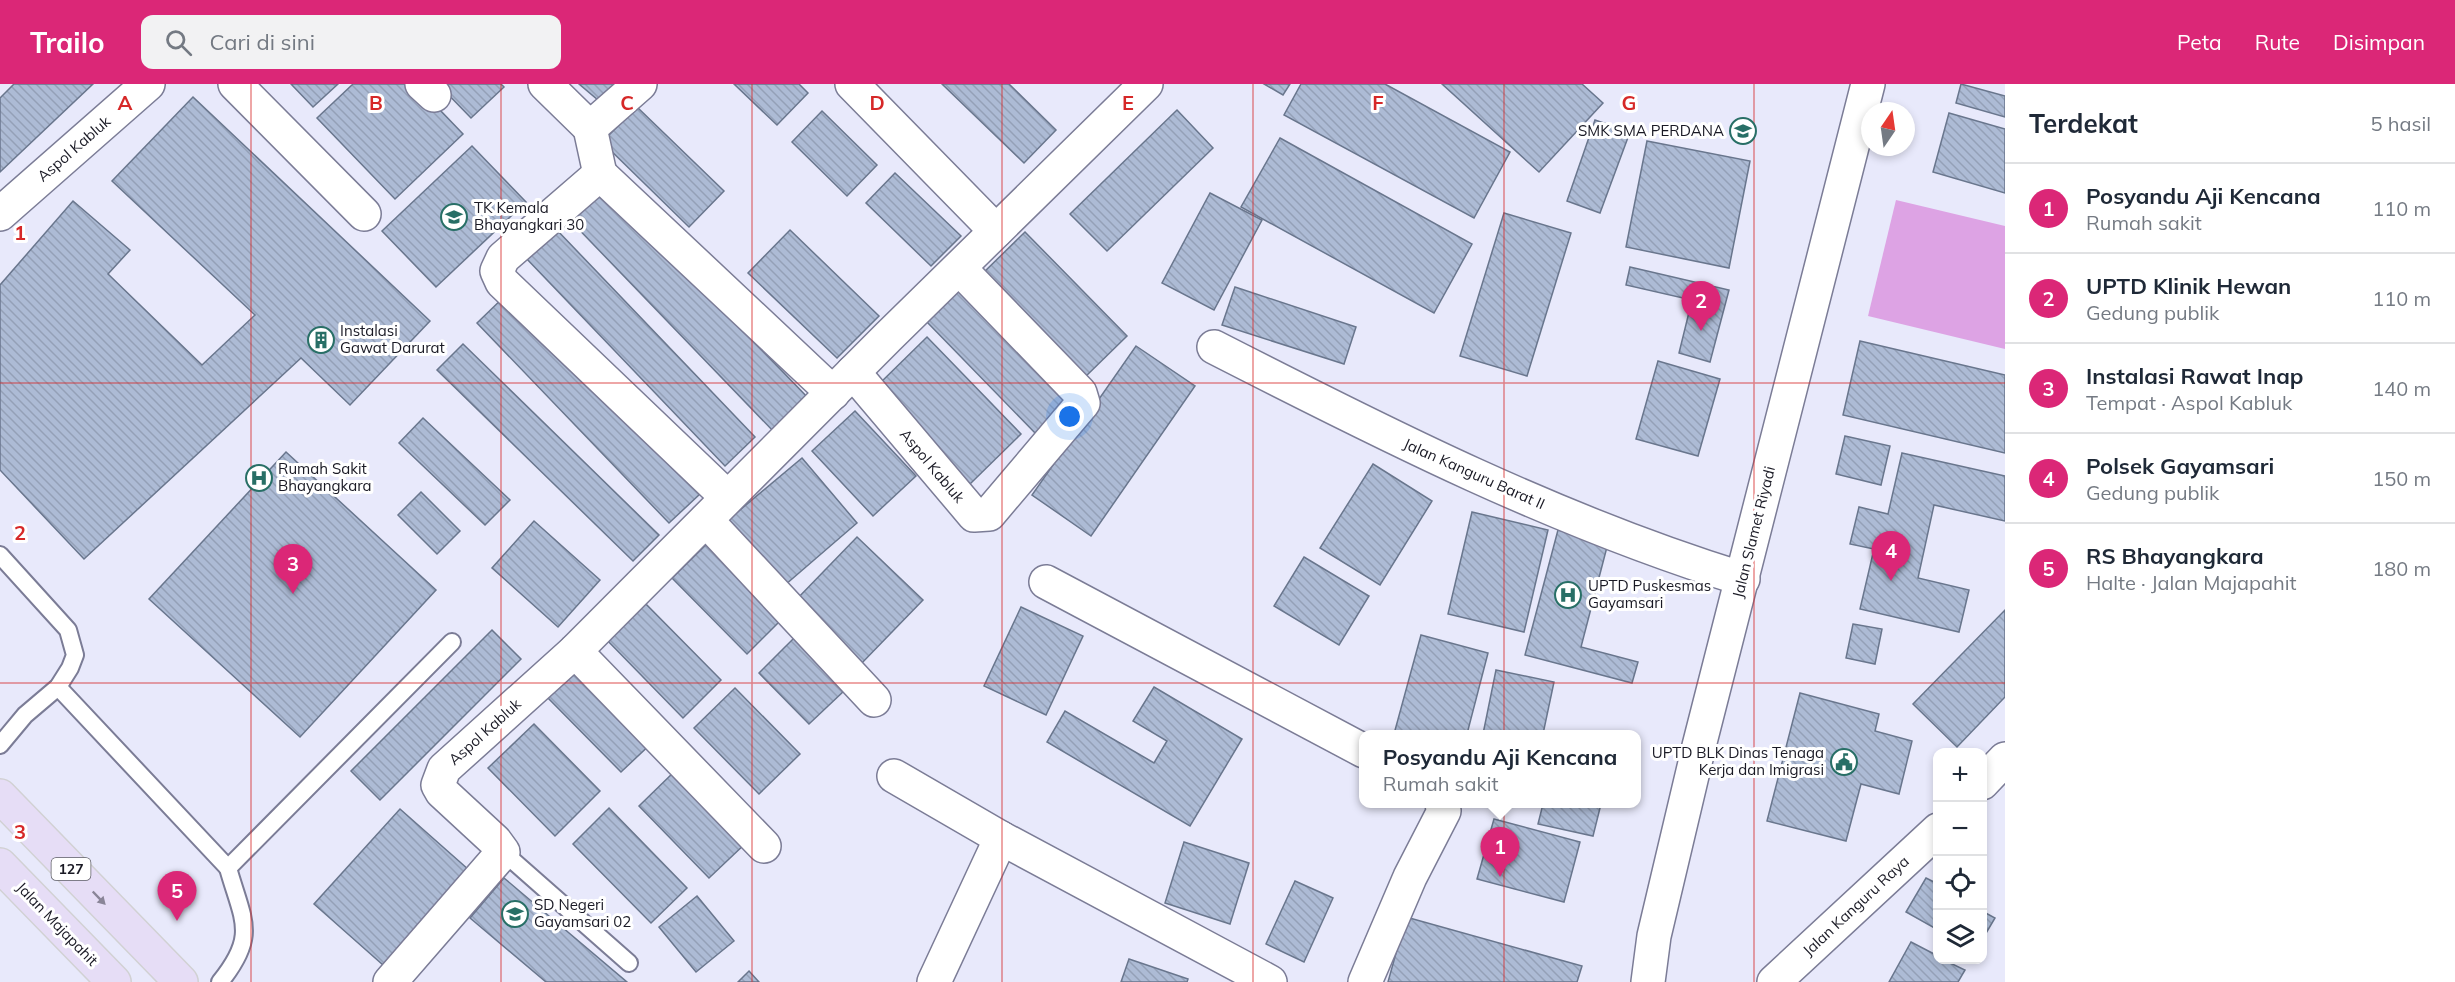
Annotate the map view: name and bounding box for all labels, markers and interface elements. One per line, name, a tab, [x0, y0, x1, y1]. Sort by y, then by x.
search box	[141, 15, 561, 69]
text: Trailo	[30, 25, 105, 60]
icon: search	[162, 26, 195, 59]
text: Cari di sini	[210, 28, 315, 56]
text: Peta	[2177, 29, 2222, 55]
text: Rute	[2255, 29, 2300, 55]
text: Disimpan	[2333, 29, 2425, 55]
text: A	[118, 90, 133, 115]
text: B	[369, 90, 383, 115]
text: C	[620, 90, 634, 115]
text: D	[869, 90, 885, 115]
text: E	[1122, 90, 1134, 115]
text: F	[1372, 90, 1384, 115]
text: G	[1622, 90, 1636, 115]
north arrow	[1861, 102, 1915, 156]
text: Terdekat	[2029, 107, 2138, 140]
street label: Aspol Kabluk	[33, 111, 114, 186]
text: 5 hasil	[2371, 111, 2431, 136]
school or university icon: SMK SMA PERDANA	[1728, 116, 1758, 146]
place label: SMK SMA PERDANA	[1578, 121, 1724, 140]
text: Posyandu Aji Kencana	[2086, 182, 2321, 210]
text: 1	[2043, 196, 2055, 221]
text: 110 m	[2372, 196, 2431, 221]
place label: TK Kemala Bhayangkari 30	[474, 198, 584, 234]
school or university icon: TK Kemala Bhayangkari 30	[439, 202, 469, 232]
text: Rumah sakit	[2086, 210, 2202, 235]
text: 1	[14, 220, 26, 245]
text: UPTD Klinik Hewan	[2086, 272, 2291, 300]
pin: 2	[1682, 282, 1720, 331]
text: 2	[2043, 286, 2055, 311]
text: 110 m	[2372, 286, 2431, 311]
text: Gedung publik	[2086, 300, 2219, 325]
place label: Instalasi Gawat Darurat	[340, 321, 445, 357]
building icon: Instalasi Gawat Darurat	[306, 325, 336, 355]
text: Instalasi Rawat Inap	[2086, 362, 2303, 390]
text: 3	[2043, 376, 2055, 401]
text: 140 m	[2372, 376, 2431, 401]
text: Tempat · Aspol Kabluk	[2086, 390, 2292, 415]
your location	[1055, 402, 1084, 431]
street label: Aspol Kabluk	[896, 425, 969, 507]
street label: Jalan Kanguru Barat II	[1401, 434, 1548, 513]
text: Polsek Gayamsari	[2086, 452, 2274, 480]
place label: Rumah Sakit Bhayangkara	[278, 459, 372, 495]
hospital icon: Rumah Sakit Bhayangkara	[244, 463, 274, 493]
street label: Jalan Slamet Riyadi	[1728, 464, 1779, 600]
text: 4	[2043, 466, 2055, 491]
text: 150 m	[2372, 466, 2431, 491]
text: Gedung publik	[2086, 480, 2219, 505]
text: 2	[14, 520, 26, 545]
pin: 4	[1872, 532, 1910, 581]
text: RS Bhayangkara	[2086, 542, 2264, 570]
pin: 3	[274, 544, 312, 594]
text: 5	[2043, 556, 2055, 581]
text: 180 m	[2372, 556, 2431, 581]
text: Halte · Jalan Majapahit	[2086, 570, 2297, 595]
place label: UPTD Puskesmas Gayamsari	[1588, 576, 1711, 612]
hospital icon: UPTD Puskesmas Gayamsari	[1553, 580, 1583, 610]
street label: Aspol Kabluk	[445, 694, 525, 769]
popup	[1359, 730, 1641, 808]
text: Posyandu Aji Kencana	[1383, 743, 1617, 771]
place label: UPTD BLK Dinas Tenaga Kerja dan Imigrasi	[1652, 743, 1824, 779]
public building icon: UPTD BLK Dinas Tenaga Kerja dan Imigrasi	[1829, 747, 1859, 777]
map controls	[1933, 748, 1987, 964]
button: +	[1933, 748, 1987, 802]
text: Rumah sakit	[1383, 771, 1499, 796]
button: −	[1933, 802, 1987, 856]
text: 3	[14, 819, 26, 844]
pin: 1	[1480, 828, 1520, 877]
street label: Jalan Kanguru Raya	[1799, 852, 1913, 960]
button: locate	[1933, 856, 1987, 910]
road number: 127	[52, 858, 90, 880]
pin: 5	[158, 872, 196, 921]
street label: Jalan Majapahit	[13, 878, 102, 970]
one-way arrow	[92, 890, 106, 904]
place label: SD Negeri Gayamsari 02	[534, 895, 631, 931]
school or university icon: SD Negeri Gayamsari 02	[500, 899, 530, 929]
button: layers	[1933, 910, 1987, 964]

